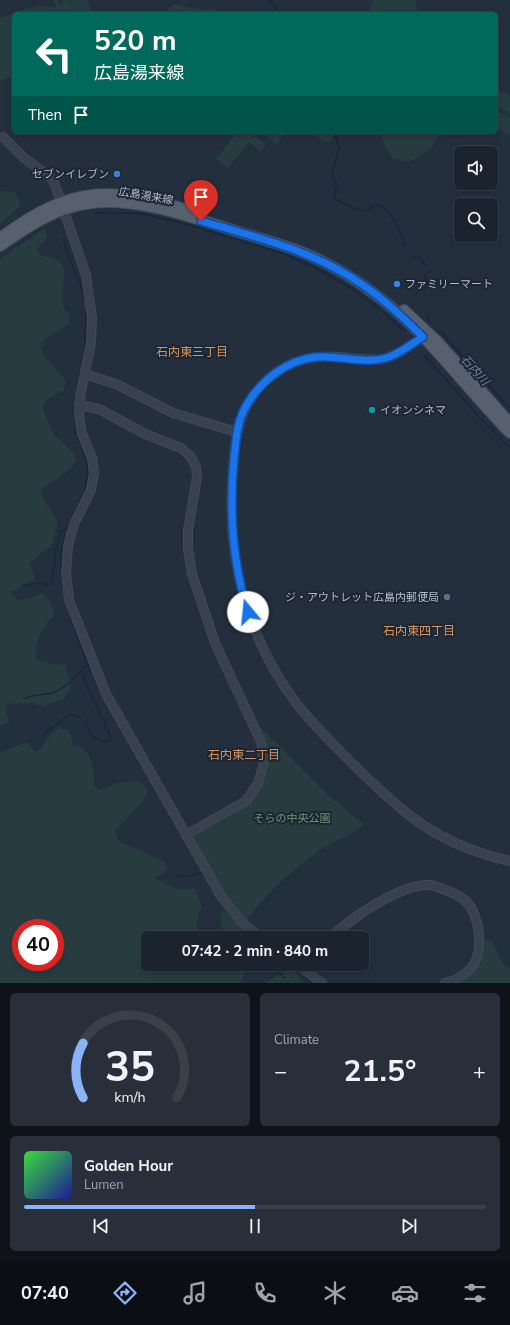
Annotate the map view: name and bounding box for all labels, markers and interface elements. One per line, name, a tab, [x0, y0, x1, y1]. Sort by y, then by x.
text: 520 m	[94, 22, 177, 60]
icon: left	[28, 28, 80, 80]
text: 広島湯来線	[94, 61, 184, 85]
icon: arrive	[70, 104, 92, 126]
text: Then	[28, 105, 62, 125]
map controls	[454, 146, 498, 242]
button: sound	[454, 146, 498, 190]
place label: セブンイレブン	[32, 167, 109, 182]
marker: セブンイレブン	[112, 169, 122, 179]
pin	[184, 180, 218, 221]
street label: 広島湯来線	[118, 184, 174, 208]
icon: arrive	[190, 186, 212, 208]
button: search	[454, 198, 498, 242]
place label: ファミリーマート	[405, 277, 493, 292]
marker: ファミリーマート	[392, 279, 402, 289]
district label: 石内東三丁目	[156, 344, 228, 360]
water label: 石内川	[457, 351, 494, 390]
place label: イオンシネマ	[380, 403, 446, 418]
marker: イオンシネマ	[367, 405, 377, 415]
place label: ジ・アウトレット広島内郵便局	[285, 590, 439, 605]
position arrow	[227, 591, 269, 633]
marker: ジ・アウトレット広島内郵便局	[442, 592, 452, 602]
district label: 石内東四丁目	[383, 623, 455, 639]
district label: 石内東二丁目	[208, 747, 280, 763]
park label: そらの中央公園	[254, 811, 331, 826]
speed limit sign: 40	[12, 919, 64, 971]
text: 07:42 · 2 min · 840 m	[182, 941, 328, 961]
text: Climate	[274, 1031, 319, 1049]
text: 35	[105, 1038, 155, 1095]
text: 21.5°	[344, 1051, 416, 1092]
text: −	[274, 1057, 287, 1087]
text: +	[473, 1057, 486, 1087]
text: km/h	[114, 1087, 146, 1106]
text: Golden Hour	[84, 1156, 173, 1176]
text: Lumen	[84, 1176, 124, 1194]
icon: previous	[90, 1215, 112, 1237]
icon: pause	[244, 1215, 266, 1237]
icon: next	[398, 1215, 420, 1237]
icon: directions	[111, 1279, 139, 1307]
icon: music	[181, 1279, 209, 1307]
icon: phone	[251, 1279, 279, 1307]
icon: climate	[321, 1279, 349, 1307]
icon: car	[391, 1279, 419, 1307]
icon: filters	[461, 1279, 489, 1307]
text: 07:40	[21, 1281, 69, 1305]

